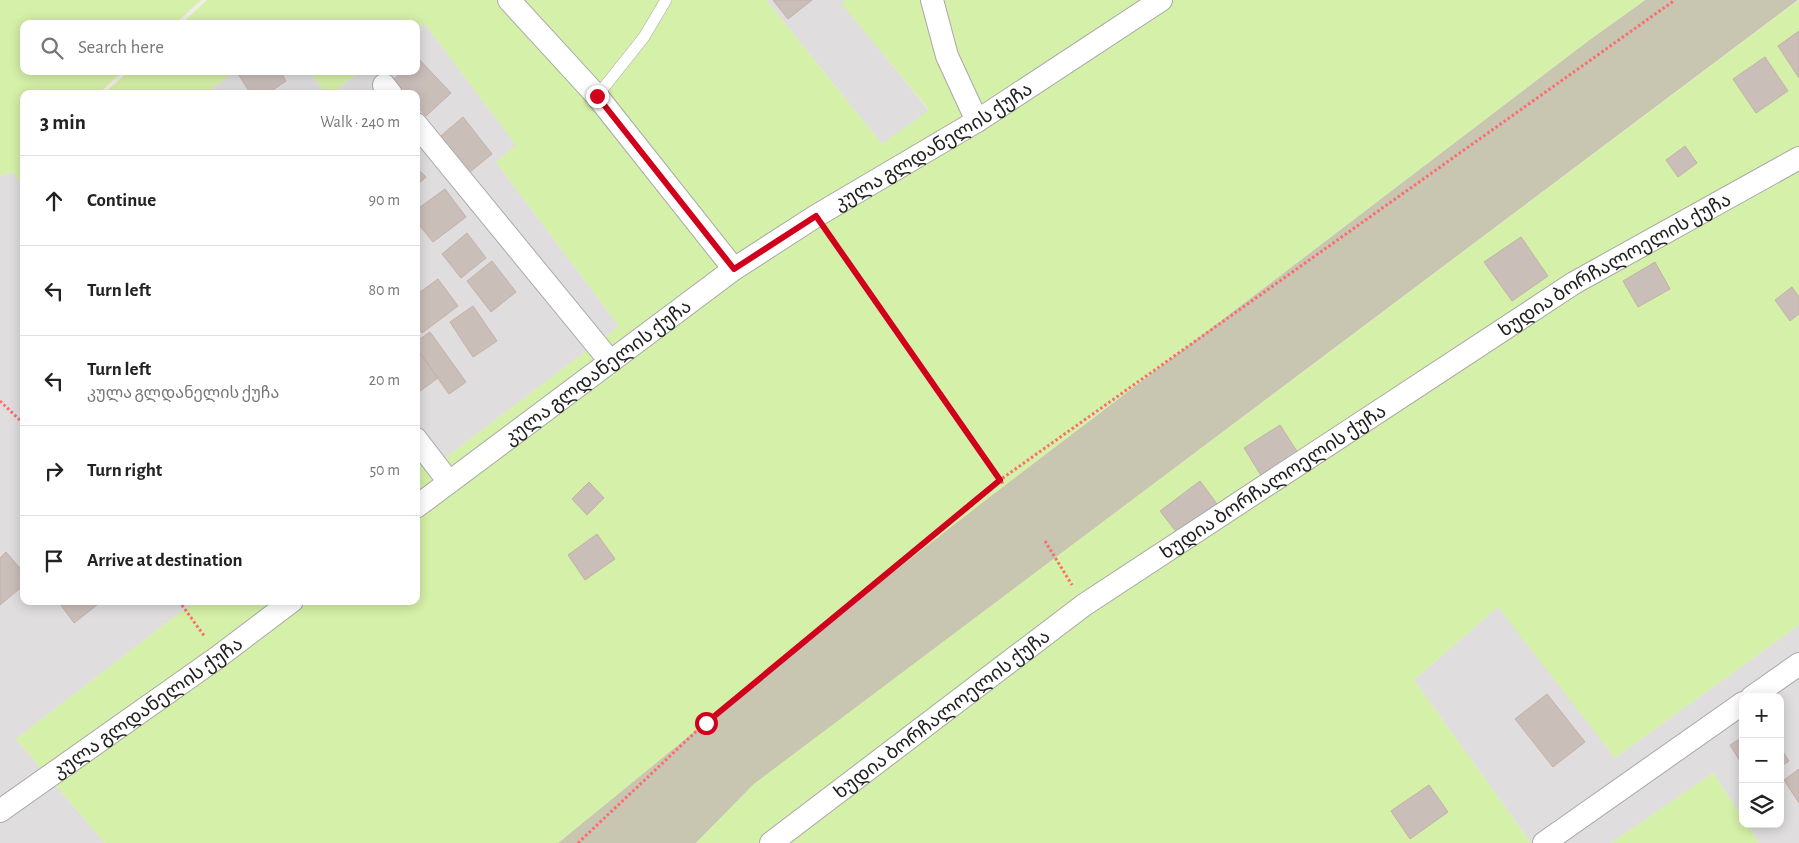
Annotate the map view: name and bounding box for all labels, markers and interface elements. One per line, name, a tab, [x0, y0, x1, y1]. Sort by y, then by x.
search box	[20, 20, 420, 75]
icon: search	[38, 34, 66, 62]
text: Search here	[78, 38, 164, 57]
street label: კულა გლდანელის ქუჩა	[831, 79, 1036, 215]
route end	[586, 85, 609, 108]
text: 3 min	[40, 112, 86, 133]
text: Walk · 240 m	[320, 114, 400, 130]
icon: ahead	[40, 187, 68, 215]
street label: ხუდია ბორჩალოელის ქუჩა	[1496, 190, 1734, 341]
text: Continue	[87, 191, 156, 210]
text: 90 m	[369, 192, 400, 208]
icon: left	[40, 277, 68, 305]
text: Turn left	[87, 281, 151, 300]
text: 80 m	[369, 282, 400, 298]
street label: კულა გლდანელის ქუჩა	[501, 297, 695, 450]
text: Turn left	[87, 360, 151, 379]
icon: left	[40, 367, 68, 395]
text: 20 m	[369, 372, 400, 388]
text: კულა გლდანელის ქუჩა	[87, 385, 279, 401]
street label: ხუდია ბორჩალოელის ქუჩა	[1157, 401, 1390, 563]
icon: right	[40, 457, 68, 485]
text: Turn right	[87, 461, 162, 480]
text: 50 m	[369, 462, 400, 478]
icon: arrive	[40, 547, 68, 575]
text: Arrive at destination	[87, 551, 243, 570]
street label: ხუდია ბორჩალოელის ქუჩა	[831, 627, 1054, 803]
street label: კულა გლდანელის ქუჩა	[49, 634, 246, 783]
map controls	[1739, 693, 1784, 828]
button: +	[1739, 693, 1784, 738]
route start	[695, 712, 718, 735]
button: −	[1739, 738, 1784, 783]
button: layers	[1739, 783, 1784, 828]

